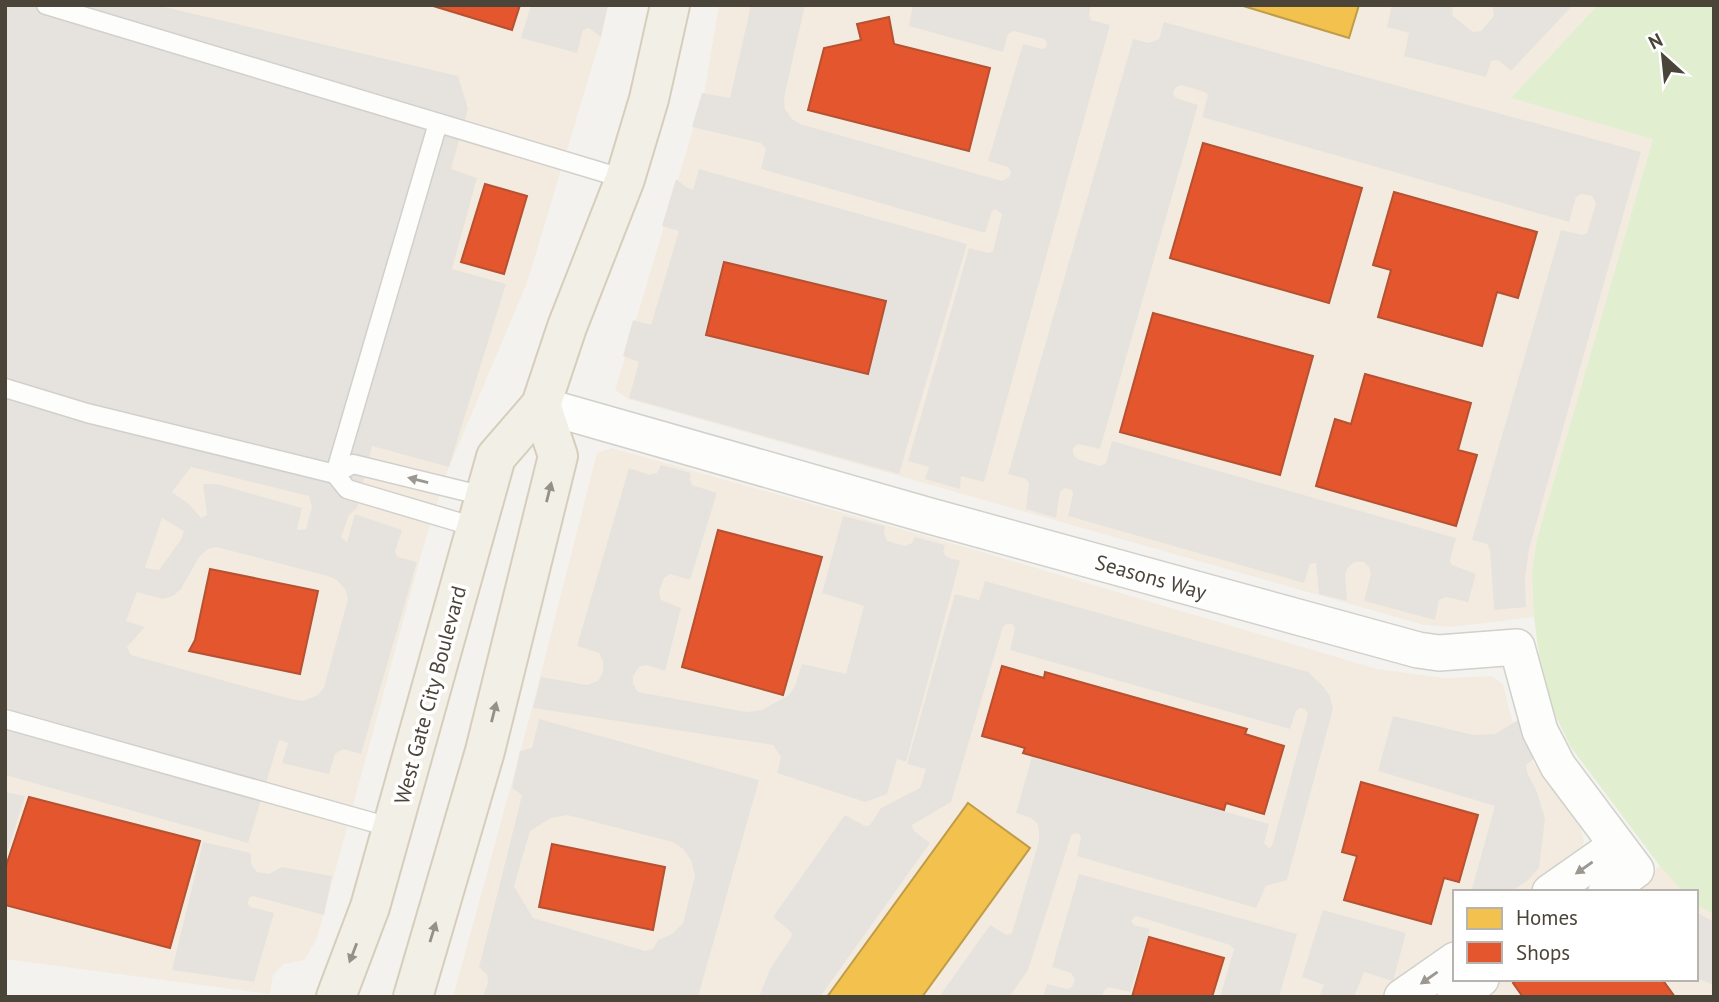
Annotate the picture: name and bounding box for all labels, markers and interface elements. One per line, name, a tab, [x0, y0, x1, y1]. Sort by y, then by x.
north arrow	[1628, 21, 1698, 91]
text: N	[1644, 27, 1666, 54]
one-way arrow	[406, 474, 428, 485]
one-way arrow	[544, 481, 555, 503]
street label: Seasons Way	[1092, 548, 1210, 606]
street label: West Gate City Boulevard	[388, 583, 472, 807]
one-way arrow	[489, 701, 500, 723]
one-way arrow	[1575, 861, 1593, 875]
legend	[1453, 890, 1698, 981]
text: Homes	[1516, 904, 1578, 931]
one-way arrow	[429, 921, 439, 942]
text: Shops	[1516, 939, 1570, 966]
one-way arrow	[347, 942, 358, 963]
one-way arrow	[1420, 971, 1438, 985]

